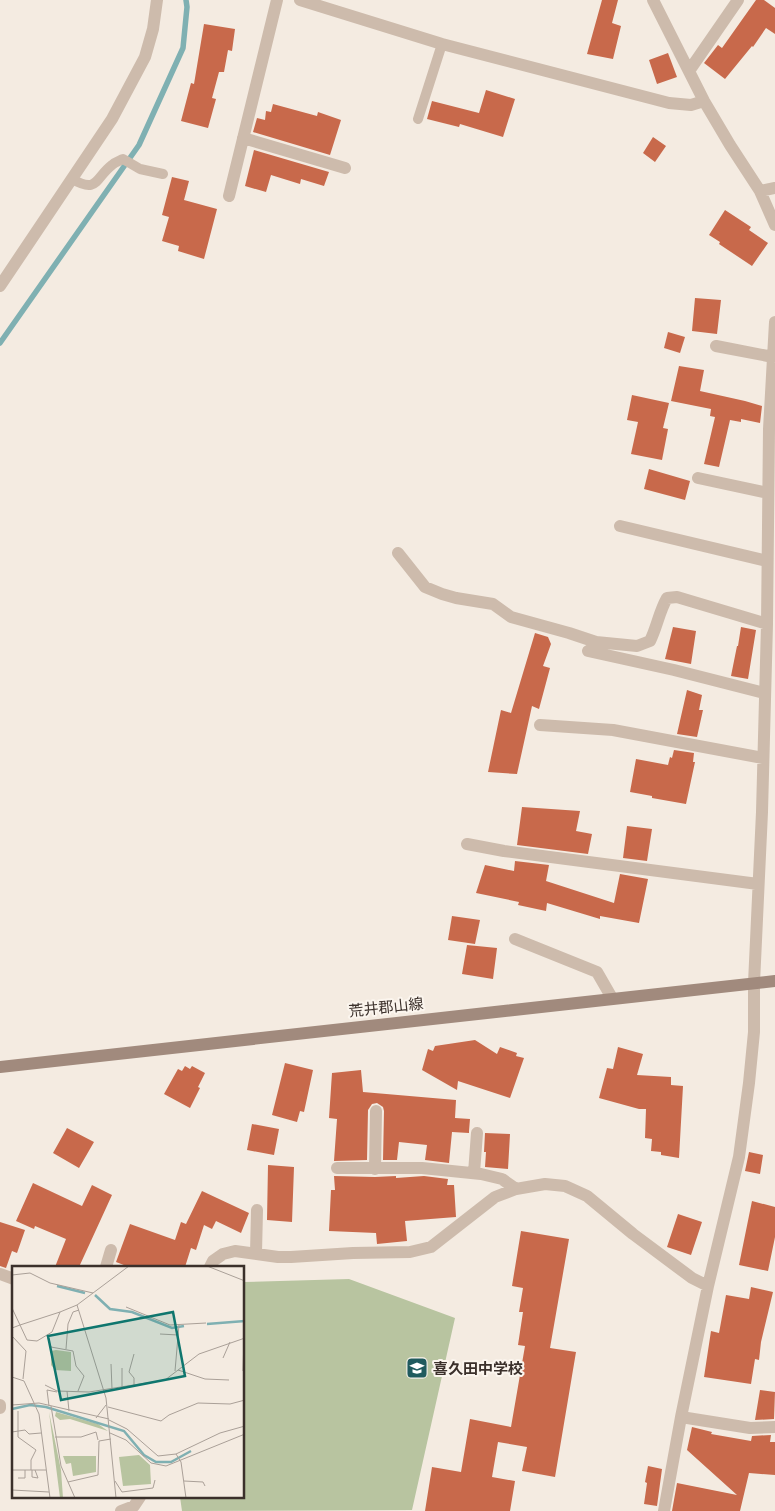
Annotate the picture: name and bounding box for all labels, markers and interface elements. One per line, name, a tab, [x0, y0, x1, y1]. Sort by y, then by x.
street label: 荒井郡山線	[348, 993, 424, 1021]
inset map	[12, 1266, 245, 1498]
school or university icon: 喜久田中学校	[405, 1356, 429, 1380]
place label: 喜久田中学校	[433, 1358, 523, 1379]

